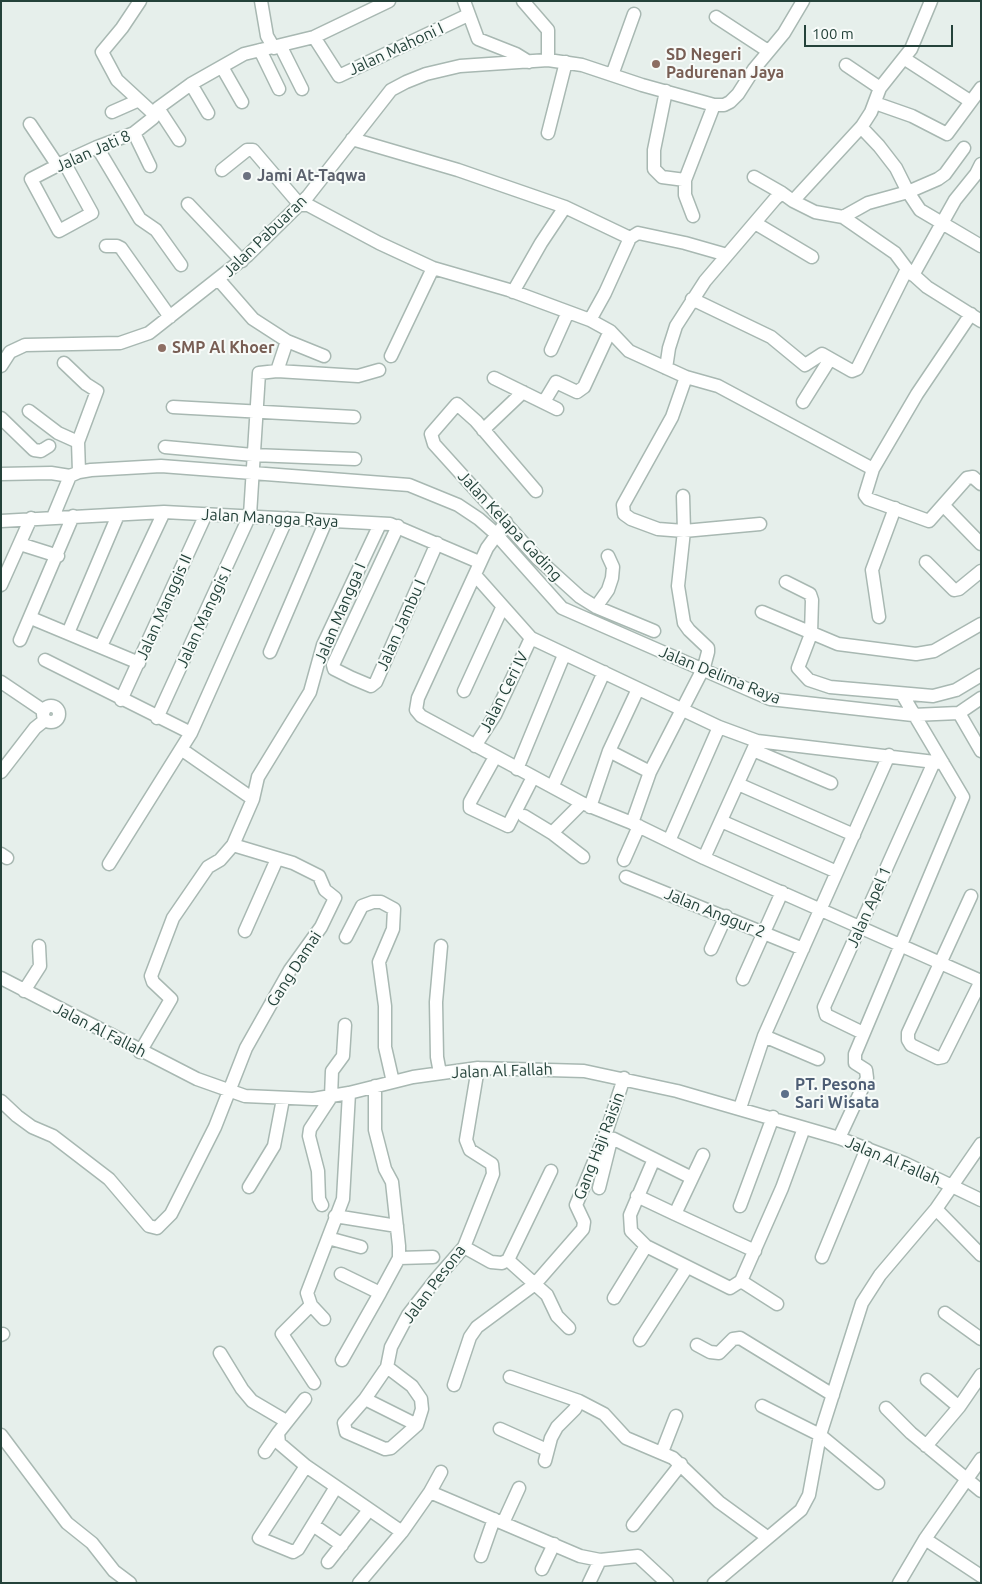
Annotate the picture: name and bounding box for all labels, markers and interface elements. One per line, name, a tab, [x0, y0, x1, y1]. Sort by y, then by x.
scale bar	[807, 15, 956, 47]
street label: Jalan Mahoni I	[345, 19, 447, 79]
text: 100 m	[812, 25, 854, 42]
place label: SD Negeri Padurenan Jaya	[666, 45, 784, 83]
marker: SD Negeri Padurenan Jaya	[650, 58, 662, 70]
street label: Jalan Jati 8	[52, 126, 134, 176]
place label: Jami At-Taqwa	[257, 166, 366, 186]
marker: Jami At-Taqwa	[241, 170, 253, 182]
street label: Jalan Pabuaran	[219, 191, 311, 281]
place label: SMP Al Khoer	[172, 338, 275, 358]
marker: SMP Al Khoer	[156, 342, 168, 354]
street label: Jalan Kelapa Gading	[454, 467, 566, 585]
street label: Jalan Mangga Raya	[201, 505, 339, 531]
street label: Jalan Manggis II	[132, 551, 196, 663]
street label: Jalan Mangga I	[310, 560, 370, 666]
street label: Jalan Manggis I	[172, 563, 236, 671]
street label: Jalan Jambu I	[372, 577, 430, 673]
street label: Jalan Delima Raya	[656, 642, 784, 708]
street label: Jalan Ceri IV	[476, 649, 532, 735]
street label: Jalan Apel 1	[843, 863, 895, 951]
street label: Jalan Anggur 2	[662, 884, 768, 942]
street label: Gang Damai	[262, 928, 326, 1010]
street label: Jalan Al Fallah	[50, 998, 150, 1062]
street label: Jalan Al Fallah	[451, 1060, 553, 1082]
place label: PT. Pesona Sari Wisata	[795, 1075, 879, 1113]
marker: PT. Pesona Sari Wisata	[779, 1088, 791, 1100]
street label: Gang Haji Raisin	[570, 1090, 628, 1202]
street label: Jalan Al Fallah	[843, 1132, 943, 1190]
street label: Jalan Pesona	[398, 1241, 470, 1327]

